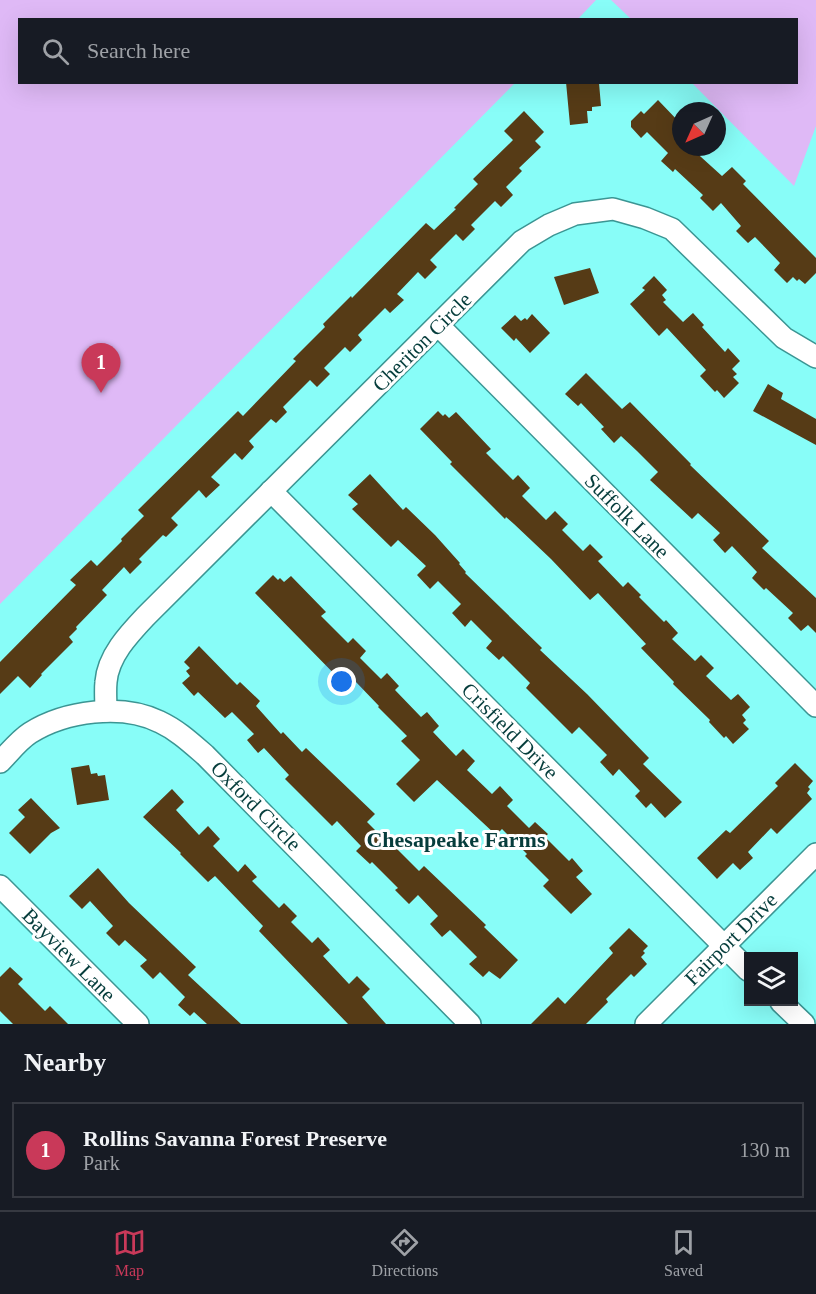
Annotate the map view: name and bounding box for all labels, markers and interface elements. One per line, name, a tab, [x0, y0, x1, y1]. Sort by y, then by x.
search box	[18, 18, 798, 84]
icon: search	[39, 35, 72, 68]
text: Search here	[87, 38, 190, 63]
north arrow	[672, 102, 726, 156]
street label: Cheriton Circle	[368, 288, 476, 396]
pin: 1	[82, 344, 120, 393]
street label: Suffolk Lane	[580, 469, 674, 563]
your location	[327, 667, 356, 696]
street label: Crisfield Drive	[457, 678, 563, 784]
street label: Oxford Circle	[206, 756, 306, 856]
district label: Chesapeake Farms	[366, 827, 546, 852]
street label: Fairport Drive	[680, 888, 782, 990]
street label: Bayview Lane	[17, 903, 121, 1007]
map controls	[744, 952, 798, 1006]
button: layers	[744, 952, 798, 1006]
text: Nearby	[24, 1048, 106, 1077]
text: Rollins Savanna Forest Preserve	[83, 1126, 387, 1151]
text: 1	[41, 1139, 51, 1161]
text: 130 m	[739, 1139, 790, 1161]
text: Park	[83, 1152, 120, 1174]
tab: Map	[113, 1226, 146, 1280]
tab: Directions	[372, 1226, 438, 1280]
tab: Saved	[664, 1226, 703, 1280]

